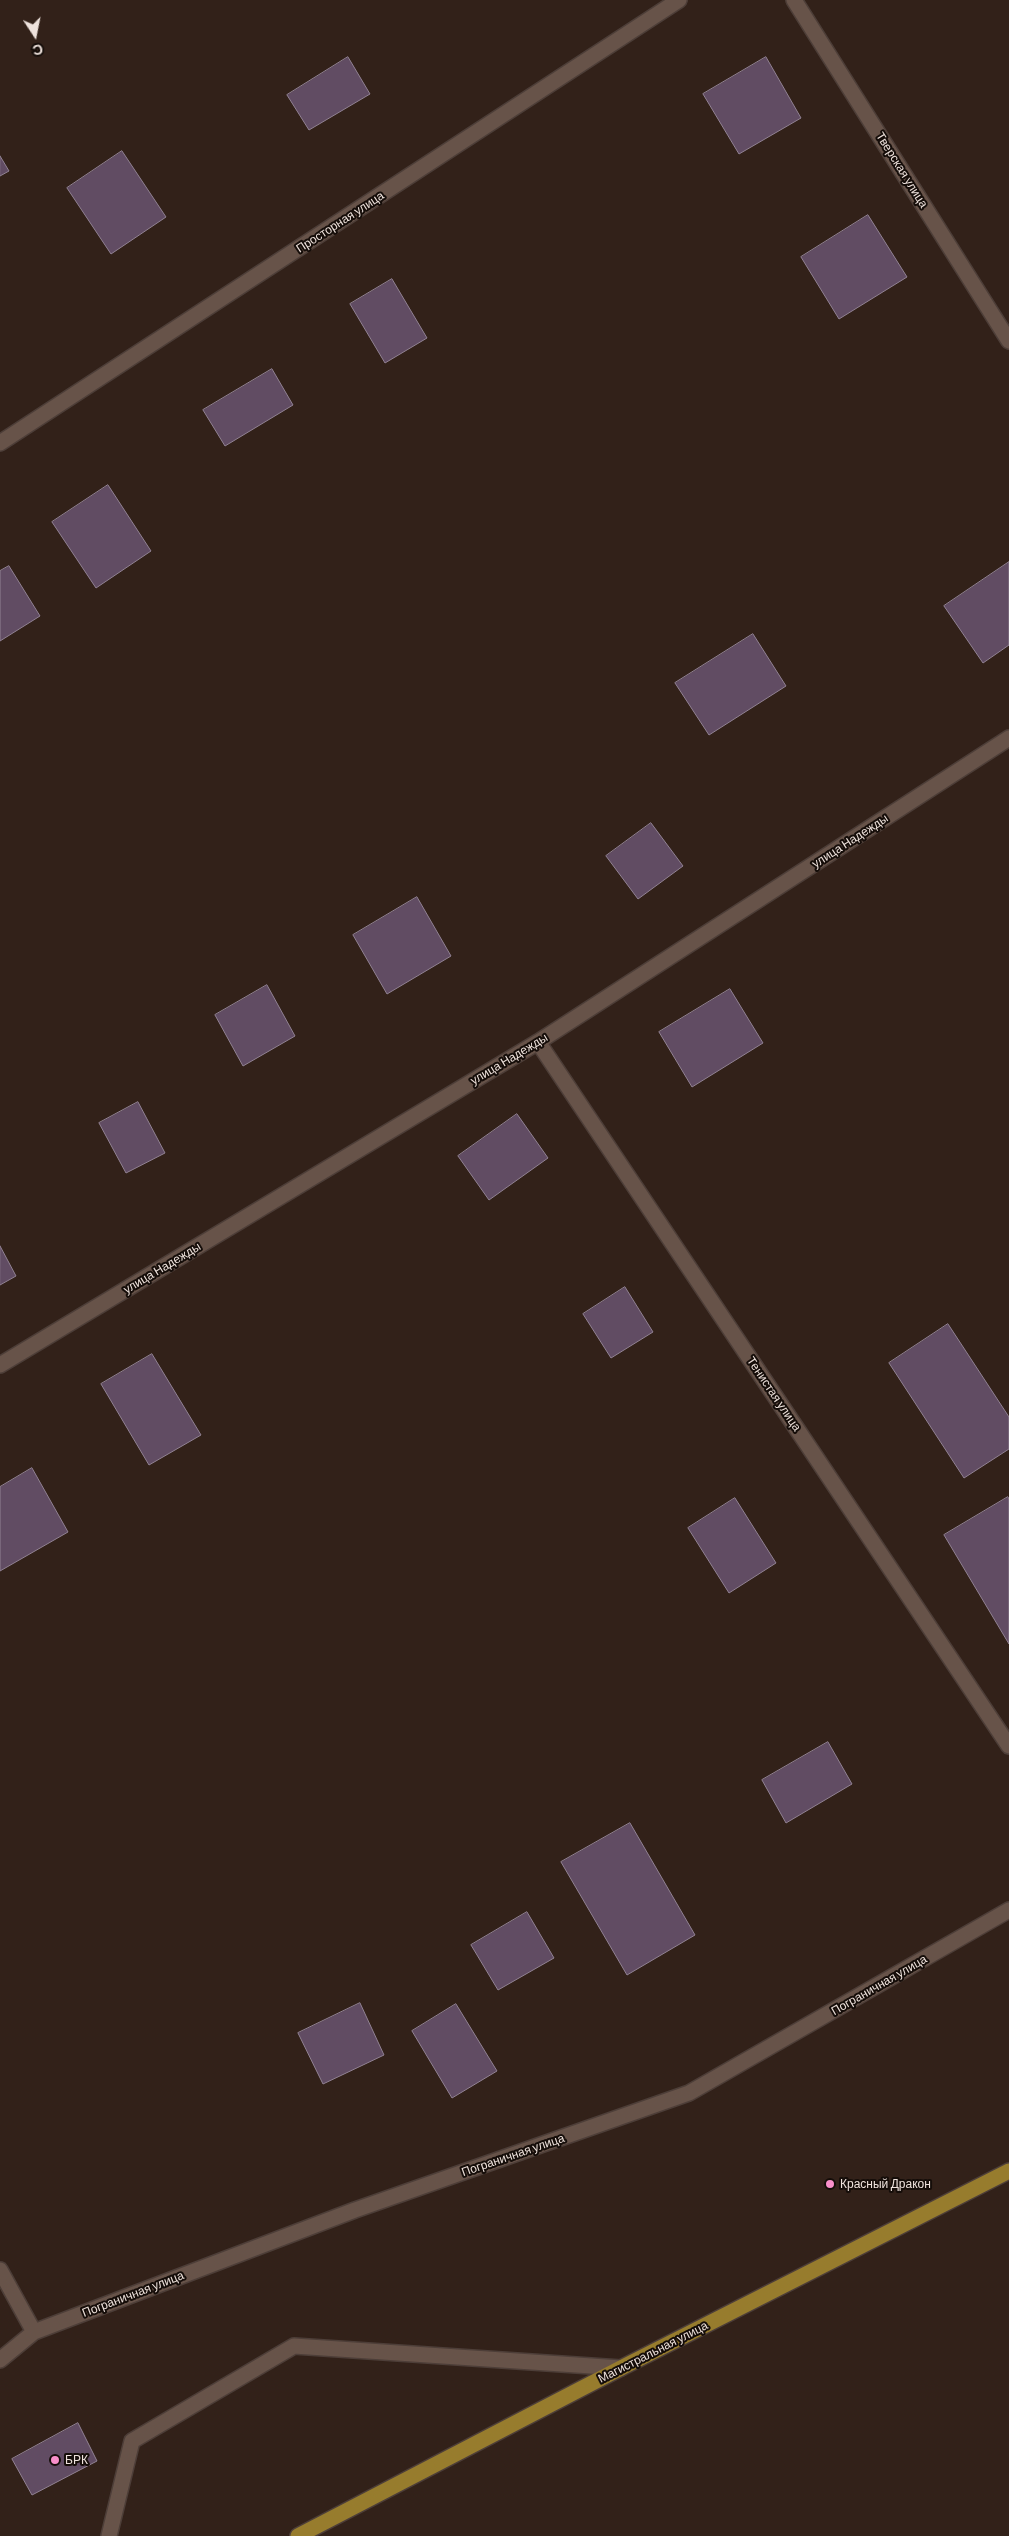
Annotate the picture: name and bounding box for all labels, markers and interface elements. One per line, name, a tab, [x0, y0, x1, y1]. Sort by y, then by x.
north arrow	[10, 10, 60, 60]
text: С	[31, 41, 45, 60]
street label: Тверская улица	[873, 130, 931, 210]
street label: Просторная улица	[293, 188, 387, 256]
street label: улица Надежды	[809, 811, 891, 871]
street label: улица Надежды	[468, 1030, 550, 1088]
street label: улица Надежды	[121, 1239, 203, 1297]
street label: Тенистая улица	[744, 1354, 804, 1434]
street label: Пограничная улица	[829, 1952, 929, 2018]
street label: Пограничная улица	[460, 2131, 566, 2179]
place label: Красный Дракон	[840, 2177, 931, 2191]
marker: Красный Дракон	[824, 2178, 836, 2190]
street label: Пограничная улица	[80, 2268, 186, 2320]
street label: Магистральная улица	[596, 2318, 710, 2386]
place label: БРК	[65, 2453, 88, 2467]
marker: БРК	[49, 2454, 61, 2466]

